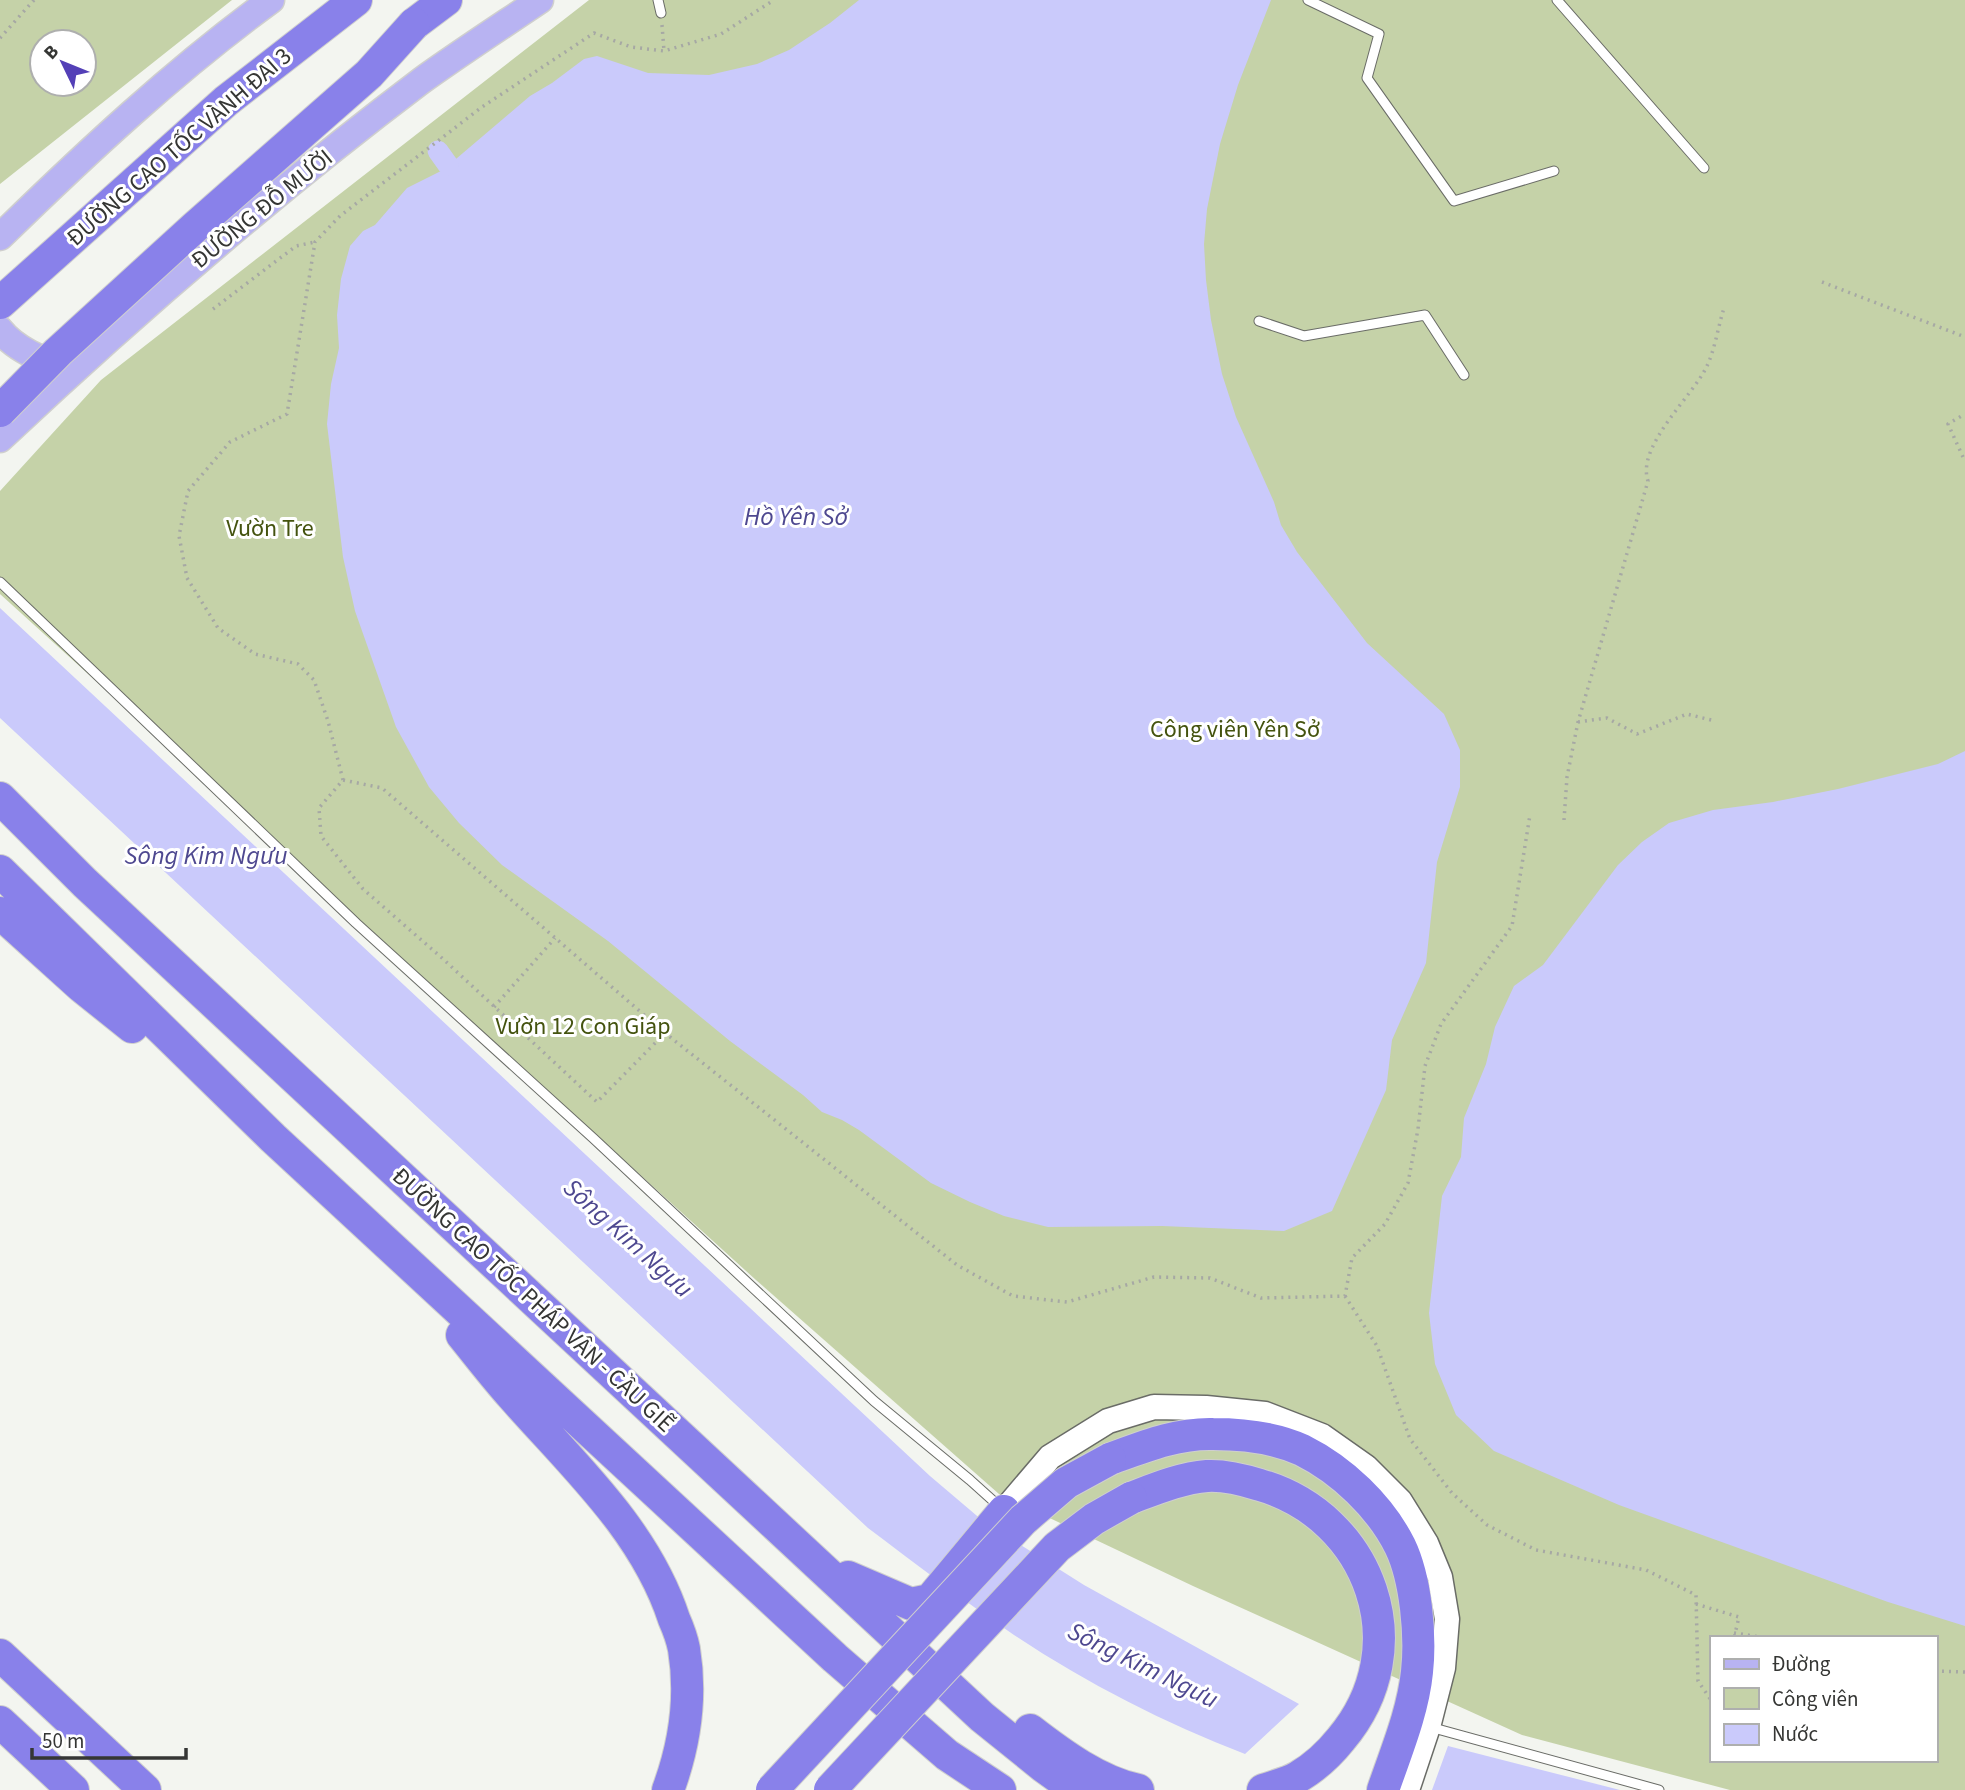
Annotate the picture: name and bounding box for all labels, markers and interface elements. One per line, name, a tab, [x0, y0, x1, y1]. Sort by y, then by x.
north arrow	[28, 28, 98, 98]
text: B	[38, 39, 65, 66]
street label: ĐƯỜNG CAO TỐC VÀNH ĐAI 3	[59, 39, 299, 255]
street label: ĐƯỜNG ĐỖ MƯỜI	[184, 141, 340, 277]
water label: Hồ Yên Sở	[744, 498, 849, 535]
park label: Vườn Tre	[226, 511, 314, 546]
park label: Công viên Yên Sở	[1150, 712, 1320, 747]
water label: Sông Kim Ngưu	[124, 837, 288, 874]
park label: Vườn 12 Con Giáp	[495, 1009, 671, 1044]
street label: ĐƯỜNG CAO TỐC PHÁP VÂN - CẦU GIẼ	[384, 1159, 682, 1441]
water label: Sông Kim Ngưu	[555, 1170, 701, 1306]
water label: Sông Kim Ngưu	[1062, 1613, 1224, 1717]
legend	[1710, 1636, 1937, 1762]
text: Đường	[1772, 1649, 1831, 1679]
text: Công viên	[1772, 1684, 1859, 1714]
scale bar	[32, 1716, 186, 1760]
text: Nước	[1772, 1719, 1818, 1749]
text: 50 m	[42, 1726, 84, 1756]

